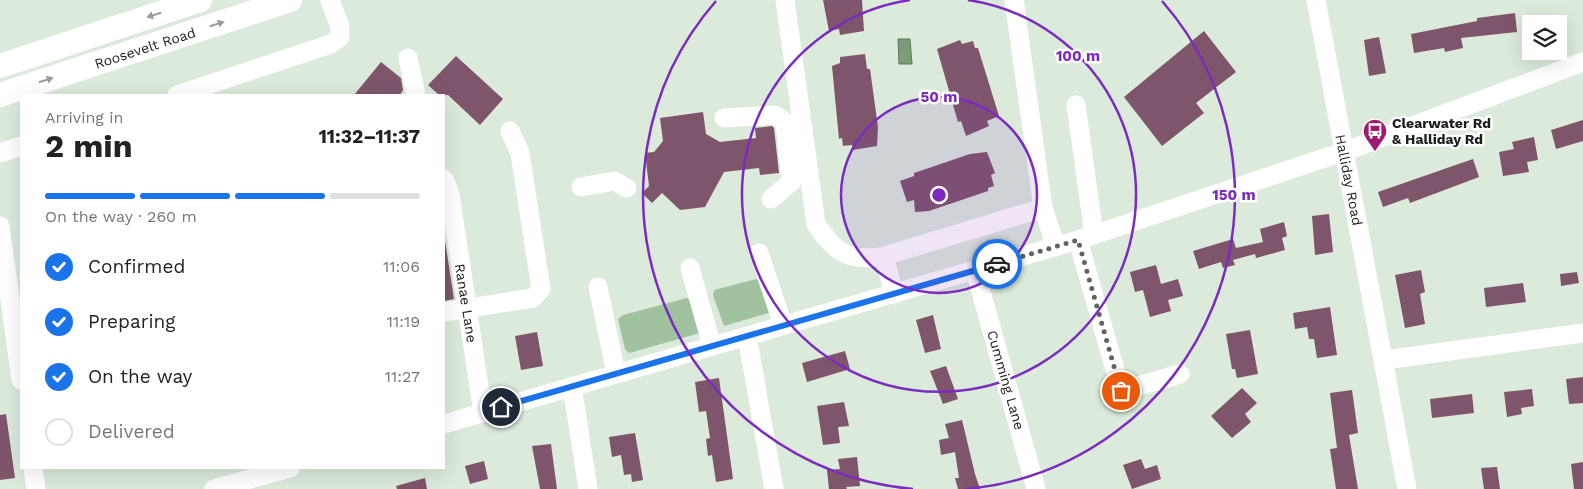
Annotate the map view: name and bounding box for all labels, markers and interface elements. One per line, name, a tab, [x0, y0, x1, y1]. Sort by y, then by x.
one-way arrow	[146, 12, 161, 20]
map controls	[1522, 15, 1567, 60]
button: layers	[1522, 15, 1567, 60]
one-way arrow	[210, 19, 225, 27]
street label: Roosevelt Road	[92, 24, 198, 72]
text: 100 m	[1056, 47, 1100, 65]
one-way arrow	[39, 76, 54, 83]
text: 50 m	[921, 88, 957, 106]
text: Arriving in	[45, 108, 123, 127]
place label: Clearwater Rd & Halliday Rd	[1392, 115, 1491, 147]
bus stop icon: Clearwater Rd & Halliday Rd	[1362, 118, 1388, 152]
text: 11:32–11:37	[319, 125, 420, 148]
text: 2 min	[45, 127, 133, 165]
street label: Halliday Road	[1332, 133, 1366, 227]
centre of rings	[930, 186, 948, 204]
text: 150 m	[1212, 186, 1256, 204]
text: On the way · 260 m	[45, 207, 197, 226]
courier	[972, 239, 1022, 289]
icon: car	[983, 250, 1011, 278]
icon: check	[45, 253, 73, 281]
text: Confirmed	[88, 255, 185, 278]
text: 11:06	[383, 257, 420, 276]
street label: Ranae Lane	[452, 262, 480, 344]
icon: check	[45, 308, 73, 336]
text: Preparing	[88, 310, 175, 333]
text: 11:19	[387, 312, 420, 331]
street label: Cumming Lane	[984, 328, 1028, 432]
icon: check	[45, 363, 73, 391]
text: On the way	[88, 365, 192, 388]
text: 11:27	[385, 367, 420, 386]
pin	[1100, 370, 1142, 412]
icon: bag	[1107, 377, 1135, 405]
pin	[480, 386, 522, 428]
icon: home	[487, 393, 515, 421]
text: Delivered	[88, 420, 175, 443]

